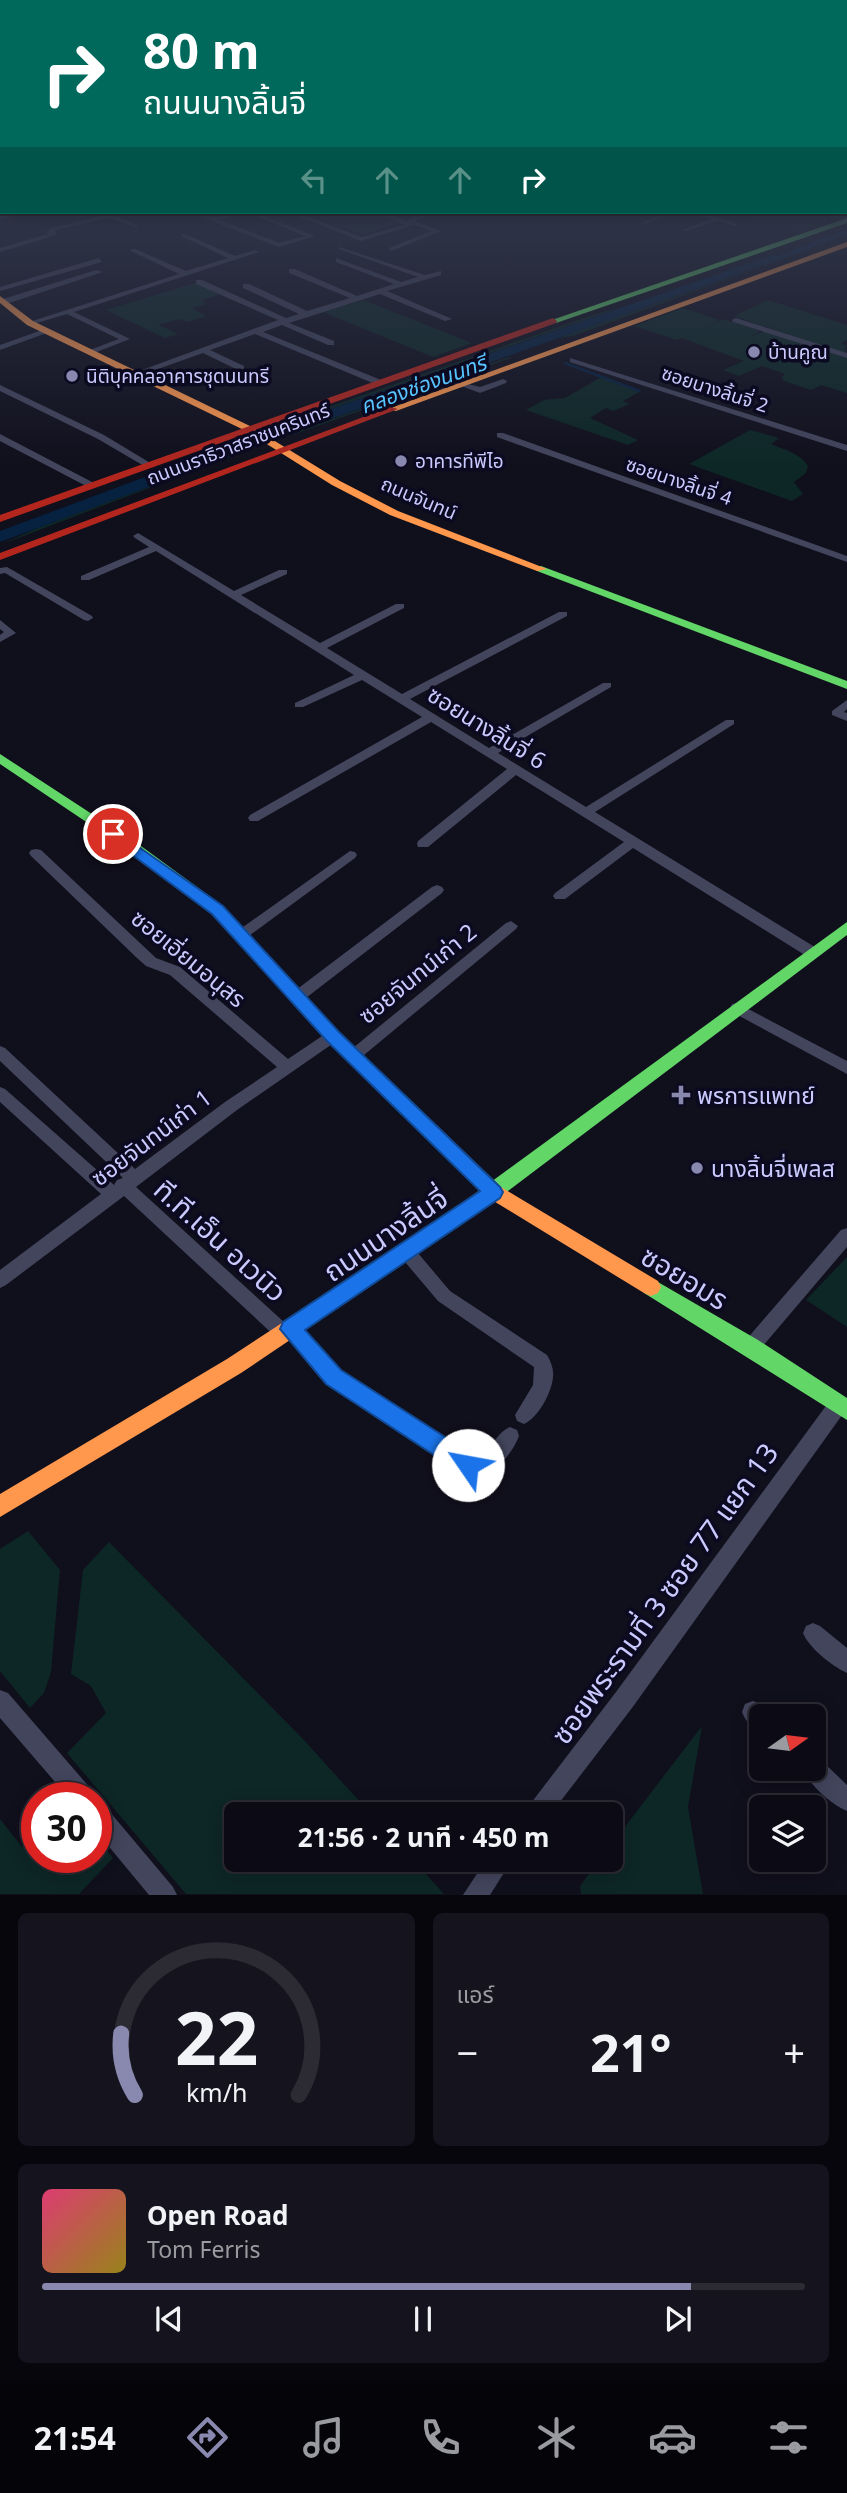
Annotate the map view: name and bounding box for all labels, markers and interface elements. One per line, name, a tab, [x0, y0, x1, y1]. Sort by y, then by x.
text: 80 m	[143, 17, 260, 83]
icon: right	[28, 28, 119, 119]
text: ถนนนางลิ้นจี่	[143, 80, 306, 123]
icon: left	[295, 161, 333, 199]
icon: ahead	[368, 161, 406, 199]
icon: ahead	[441, 161, 479, 199]
icon: right	[514, 161, 552, 199]
place label: บ้านคูณ	[768, 339, 828, 365]
marker: บ้านคูณ	[746, 344, 762, 360]
water label: คลองช่องนนทรี	[356, 347, 494, 420]
street label: ซอยนางลิ้นจี่ 2	[658, 360, 772, 418]
place label: นิติบุคคลอาคารชุดนนทรี	[86, 363, 269, 389]
marker: นิติบุคคลอาคารชุดนนทรี	[64, 368, 80, 384]
street label: ถนนนราธิวาสราชนครินทร์	[143, 397, 334, 491]
place label: อาคารทีพีไอ	[415, 448, 504, 474]
street label: ซอยนางลิ้นจี่ 4	[622, 451, 736, 511]
marker: อาคารทีพีไอ	[393, 453, 409, 469]
street label: ถนนจันทน์	[377, 470, 461, 526]
street label: ซอยนางลิ้นจี่ 6	[422, 678, 552, 776]
pin	[83, 804, 143, 864]
icon: arrive	[94, 815, 132, 853]
street label: ซอยเอี่ยมอนุสร	[125, 902, 253, 1014]
street label: ซอยจันทน์เก่า 2	[351, 916, 483, 1030]
place label: พรการแพทย์	[697, 1079, 815, 1111]
street label: ซอยจันทน์เก่า 1	[84, 1081, 218, 1193]
marker: พรการแพทย์	[671, 1085, 691, 1105]
place label: นางลิ้นจี่เพลส	[711, 1152, 835, 1184]
marker: นางลิ้นจี่เพลส	[689, 1160, 705, 1176]
street label: ที.ที.เอ็น อเวนิว	[146, 1170, 296, 1310]
street label: ถนนนางลิ้นจี่	[315, 1178, 455, 1290]
street label: ซอยอมร	[634, 1236, 736, 1318]
position arrow	[431, 1428, 505, 1502]
street label: ซอยพระรามที่ 3 ซอย 77 แยก 13	[542, 1435, 786, 1751]
north arrow	[749, 1704, 826, 1782]
map controls	[749, 1704, 826, 1872]
speed limit sign: 30	[21, 1782, 112, 1873]
button: layers	[749, 1795, 826, 1872]
text: 21:56 · 2 นาที · 450 m	[298, 1819, 549, 1855]
text: แอร์	[457, 1978, 494, 2010]
text: 22	[175, 1988, 258, 2087]
text: 21°	[590, 2016, 672, 2087]
text: −	[457, 2026, 478, 2078]
text: +	[783, 2026, 805, 2078]
text: km/h	[185, 2075, 247, 2109]
text: Open Road	[147, 2197, 289, 2233]
text: Tom Ferris	[147, 2233, 260, 2265]
icon: previous	[150, 2300, 188, 2338]
icon: pause	[404, 2300, 442, 2338]
icon: next	[659, 2300, 697, 2338]
icon: directions	[183, 2413, 232, 2462]
icon: music	[299, 2413, 348, 2462]
icon: phone	[416, 2413, 465, 2462]
icon: climate	[532, 2413, 581, 2462]
icon: car	[648, 2413, 697, 2462]
icon: filters	[764, 2413, 813, 2462]
text: 21:54	[34, 2416, 116, 2459]

